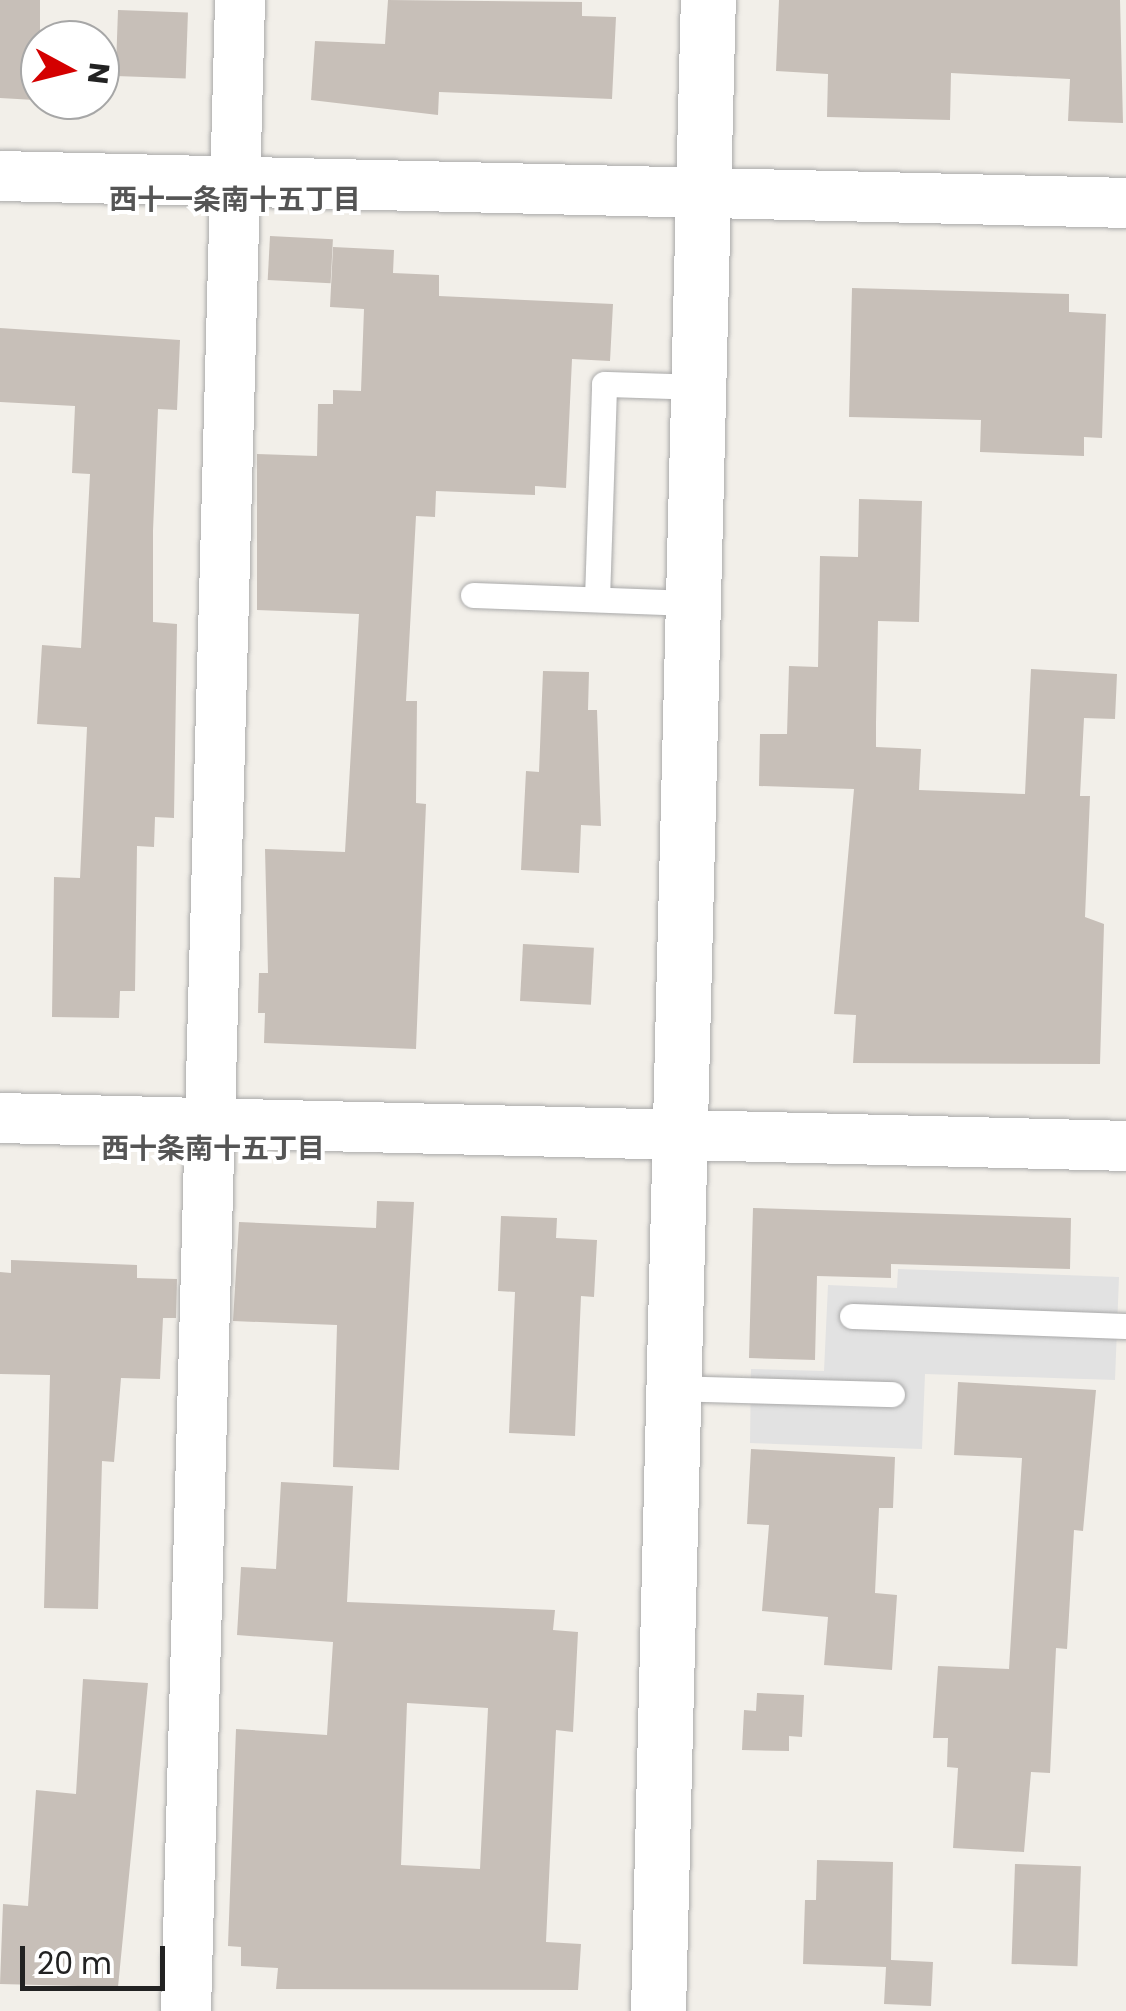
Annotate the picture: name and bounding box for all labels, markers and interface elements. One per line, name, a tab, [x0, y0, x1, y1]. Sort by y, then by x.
north arrow	[20, 20, 120, 120]
text: N	[78, 61, 119, 86]
district label: 西十一条南十五丁目	[109, 183, 361, 217]
district label: 西十条南十五丁目	[101, 1132, 325, 1166]
scale bar	[25, 1926, 170, 1988]
text: 20 m	[37, 1942, 112, 1985]

